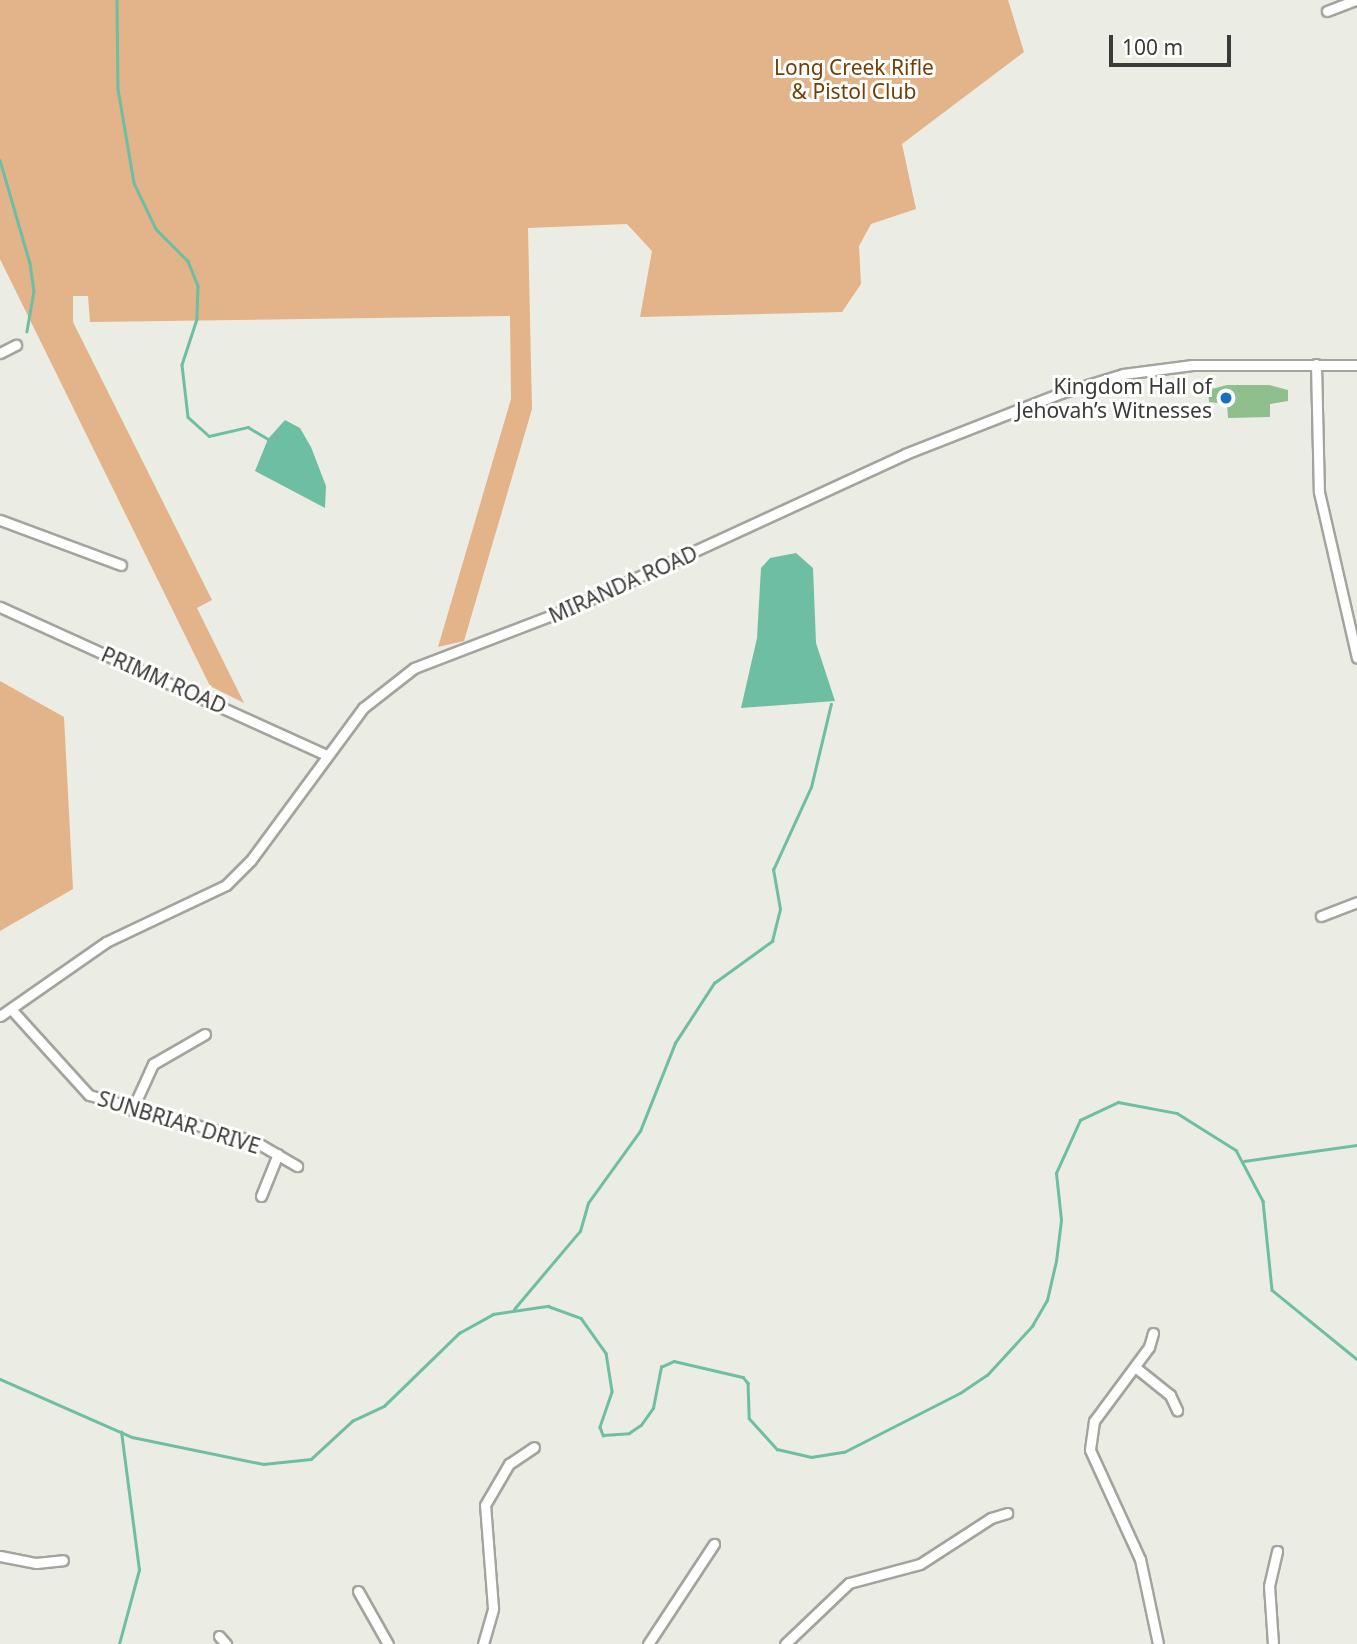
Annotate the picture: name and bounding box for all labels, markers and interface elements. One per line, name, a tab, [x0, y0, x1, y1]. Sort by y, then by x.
scale bar	[1112, 21, 1234, 65]
text: 100 m	[1122, 33, 1183, 61]
park label: Long Creek Rifle & Pistol Club	[774, 54, 934, 104]
place label: Kingdom Hall of Jehovah’s Witnesses	[1016, 373, 1212, 423]
marker: Kingdom Hall of Jehovah’s Witnesses	[1218, 390, 1234, 406]
street label: MIRANDA ROAD	[545, 540, 701, 628]
street label: PRIMM ROAD	[98, 641, 230, 719]
street label: SUNBRIAR DRIVE	[95, 1085, 263, 1159]

